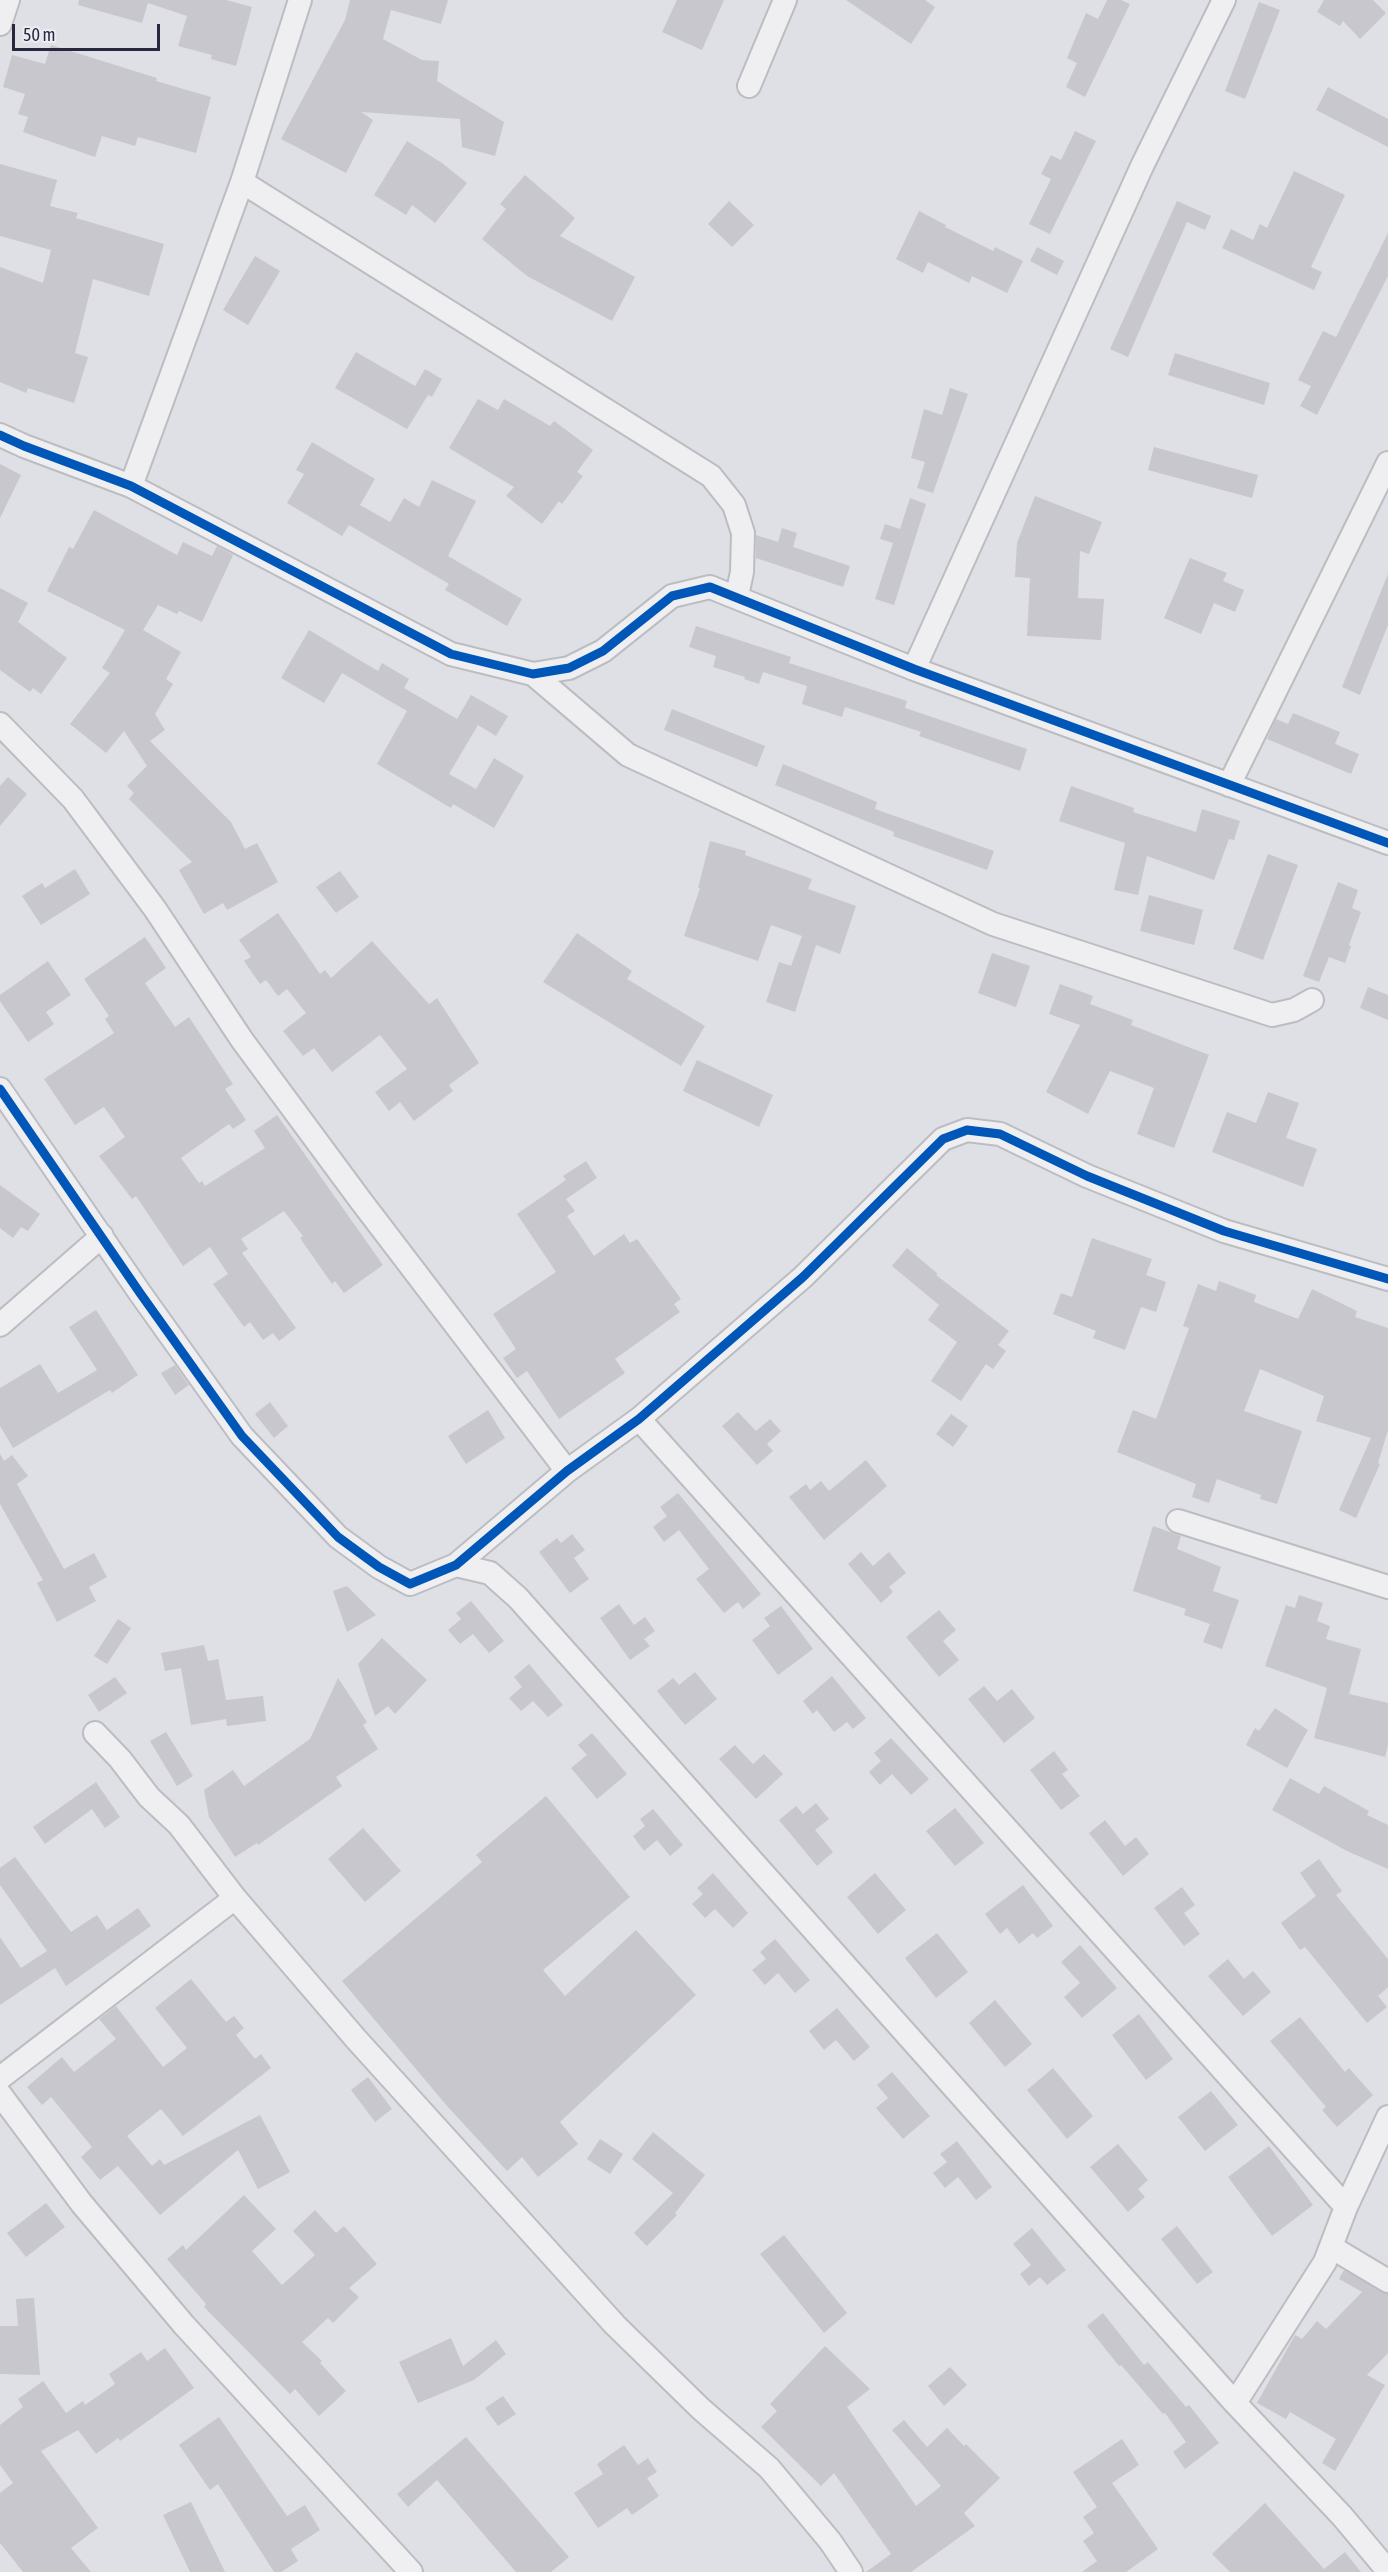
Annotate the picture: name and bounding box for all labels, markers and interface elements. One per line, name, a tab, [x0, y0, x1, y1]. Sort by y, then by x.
scale bar	[15, 12, 164, 50]
text: 50 m	[23, 24, 55, 45]

